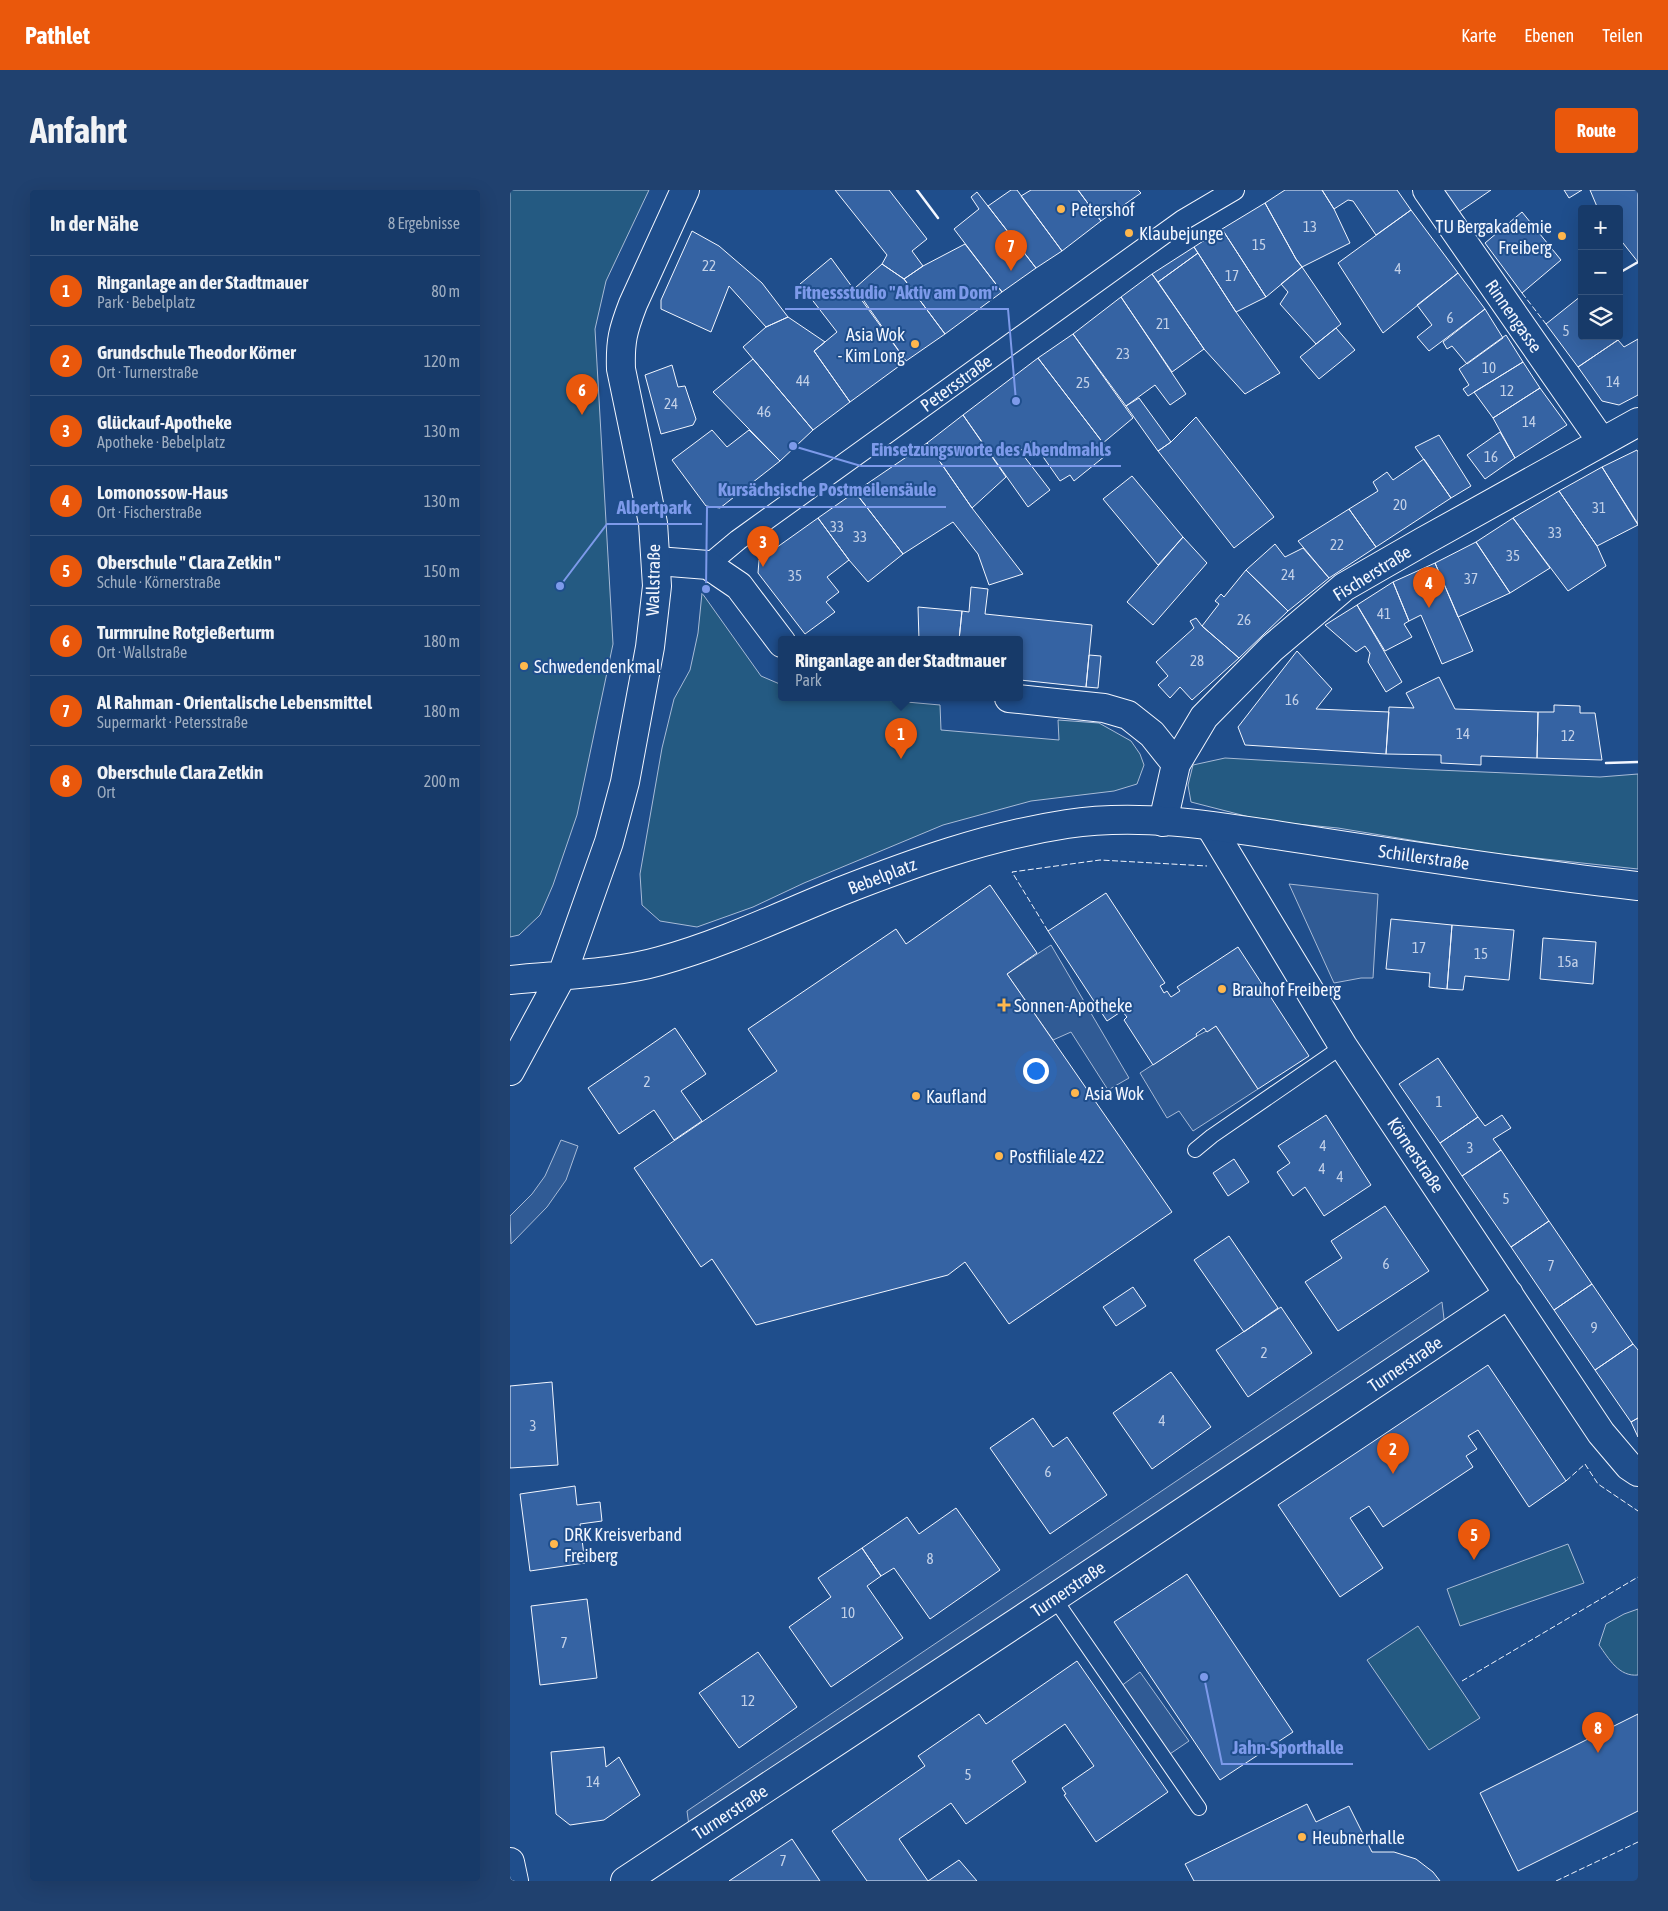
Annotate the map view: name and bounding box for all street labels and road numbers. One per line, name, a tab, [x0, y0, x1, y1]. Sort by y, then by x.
street label: Rinnengasse	[1481, 276, 1547, 356]
street label: Petersstraße	[916, 350, 996, 416]
street label: Fischerstraße	[1329, 541, 1415, 605]
street label: Wallstraße	[642, 544, 664, 616]
street label: Schillerstraße	[1377, 840, 1471, 874]
street label: Bebelplatz	[845, 853, 920, 899]
street label: Körnerstraße	[1383, 1114, 1449, 1196]
street label: Turnerstraße	[1364, 1332, 1446, 1396]
street label: Turnerstraße	[1027, 1557, 1109, 1621]
street label: Turnerstraße	[689, 1780, 771, 1844]

